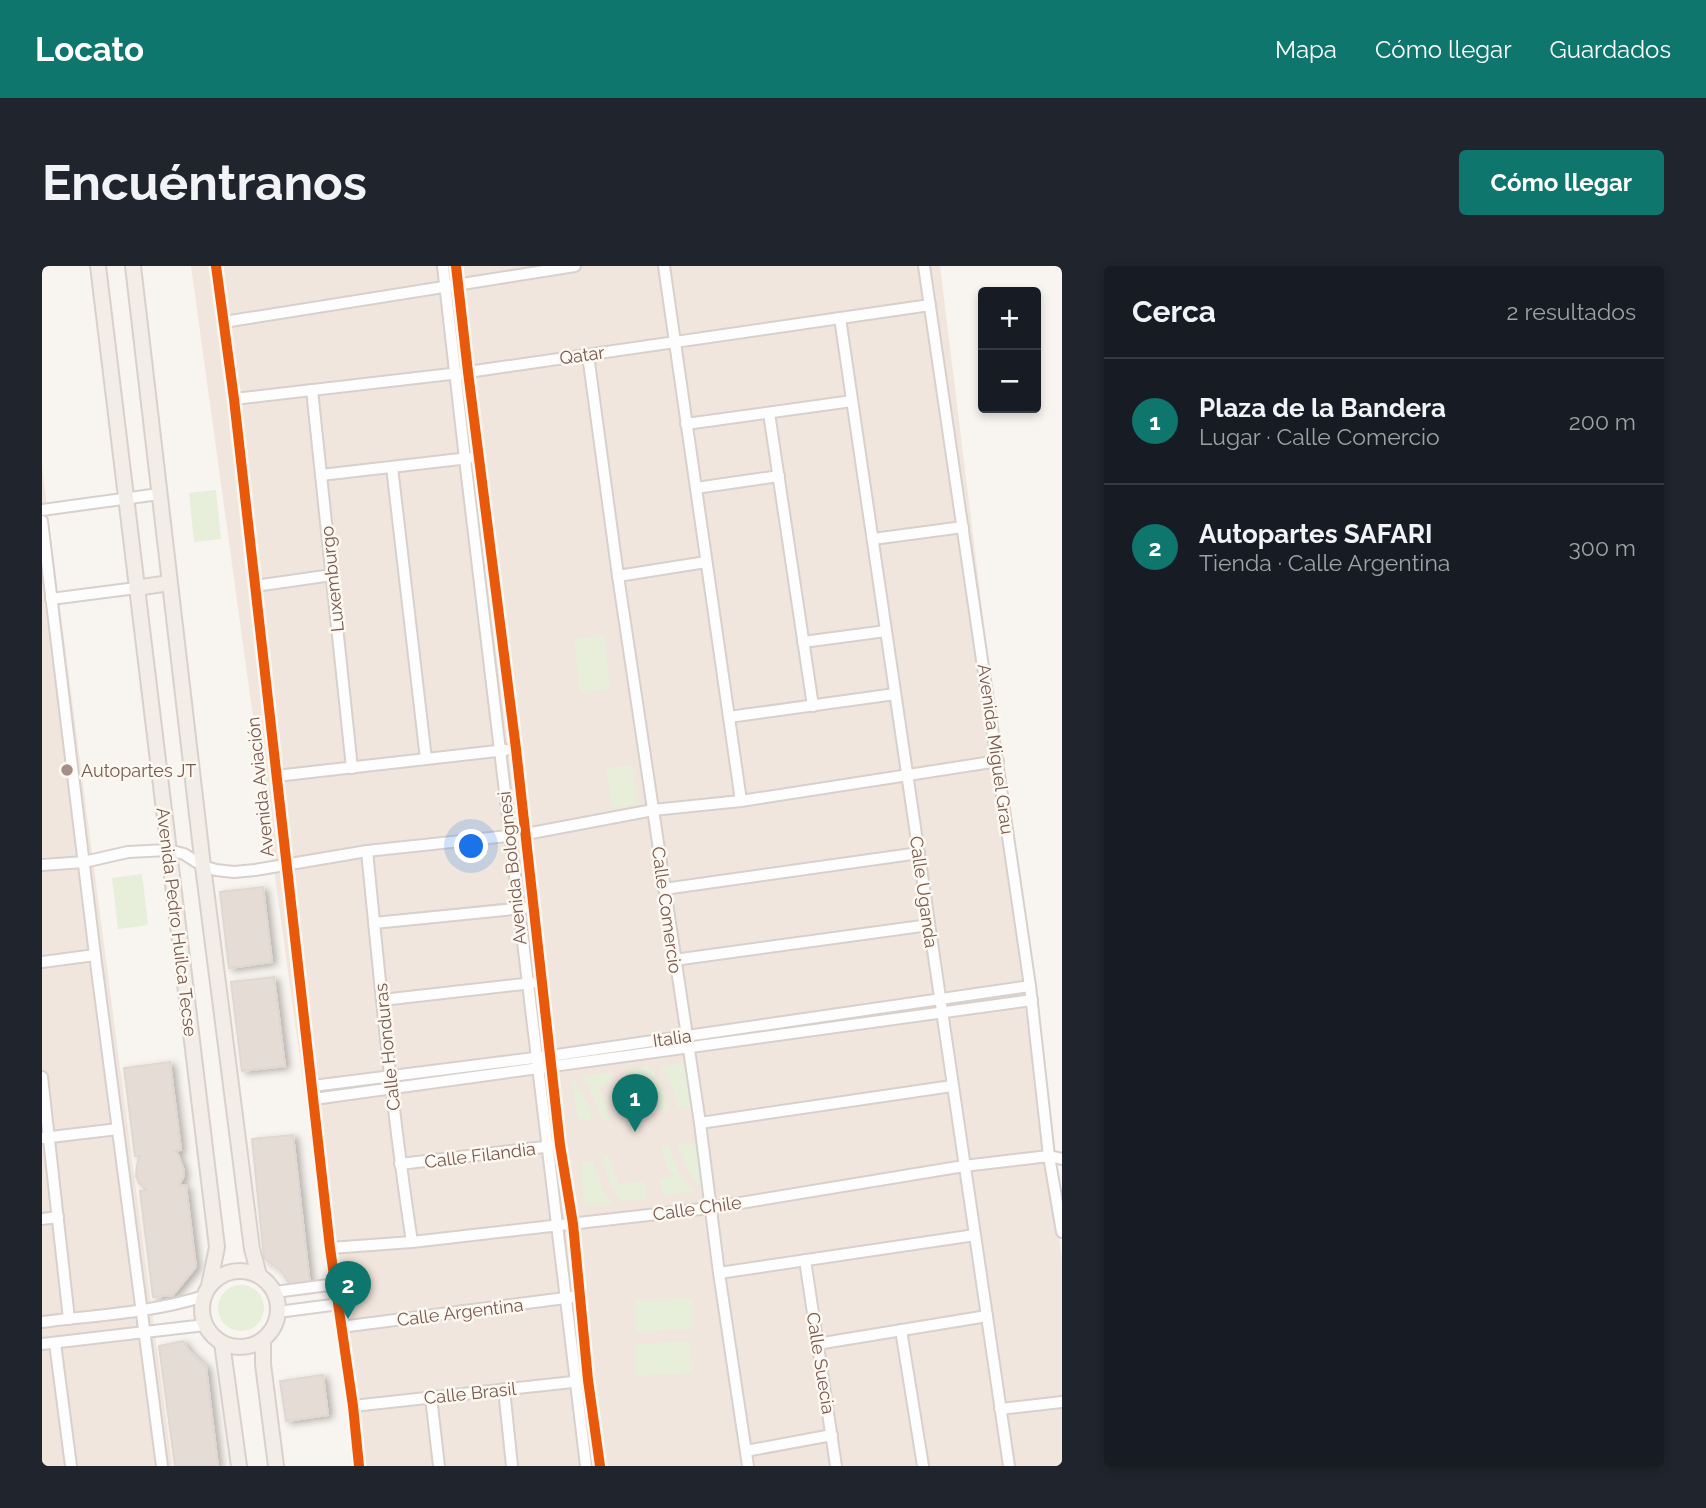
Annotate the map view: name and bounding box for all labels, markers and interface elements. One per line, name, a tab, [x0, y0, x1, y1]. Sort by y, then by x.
text: Locato	[35, 30, 144, 69]
text: Mapa	[1275, 35, 1337, 64]
text: Cómo llegar	[1375, 35, 1512, 64]
text: Guardados	[1550, 35, 1671, 64]
button: Cómo llegar	[1459, 150, 1664, 215]
text: Encuéntranos	[42, 154, 367, 211]
map controls	[978, 287, 1041, 413]
button: +	[978, 287, 1041, 350]
text: Cerca	[1132, 294, 1216, 329]
text: 2 resultados	[1507, 298, 1636, 325]
street label: Qatar	[558, 341, 607, 369]
button: −	[978, 350, 1041, 413]
text: Plaza de la Bandera	[1199, 393, 1446, 423]
text: 1	[1149, 408, 1161, 435]
text: 200 m	[1569, 408, 1636, 435]
text: Lugar · Calle Comercio	[1199, 423, 1440, 450]
text: Autopartes SAFARI	[1199, 519, 1433, 549]
street label: Luxemburgo	[316, 525, 348, 633]
text: 2	[1149, 534, 1161, 561]
text: 300 m	[1569, 534, 1636, 561]
text: Tienda · Calle Argentina	[1199, 549, 1450, 576]
street label: Avenida Miguel Grau	[974, 662, 1018, 836]
street label: Avenida Aviación	[242, 716, 278, 858]
place label: Autopartes JT	[81, 760, 196, 781]
marker: Autopartes JT	[59, 762, 75, 778]
street label: Avenida Bolognesi	[493, 790, 531, 946]
street label: Avenida Pedro Huilca Tecse	[153, 806, 202, 1038]
your location	[454, 829, 488, 863]
street label: Calle Uganda	[906, 835, 942, 949]
street label: Calle Comercio	[648, 845, 686, 975]
street label: Calle Honduras	[370, 982, 404, 1112]
street label: Italia	[651, 1025, 693, 1051]
pin: 1	[612, 1074, 658, 1132]
street label: Calle Filandia	[423, 1138, 537, 1172]
street label: Calle Chile	[651, 1191, 743, 1225]
pin: 2	[325, 1261, 371, 1319]
street label: Calle Argentina	[396, 1294, 524, 1330]
street label: Calle Suecia	[803, 1311, 839, 1415]
street label: Calle Brasil	[423, 1378, 517, 1408]

